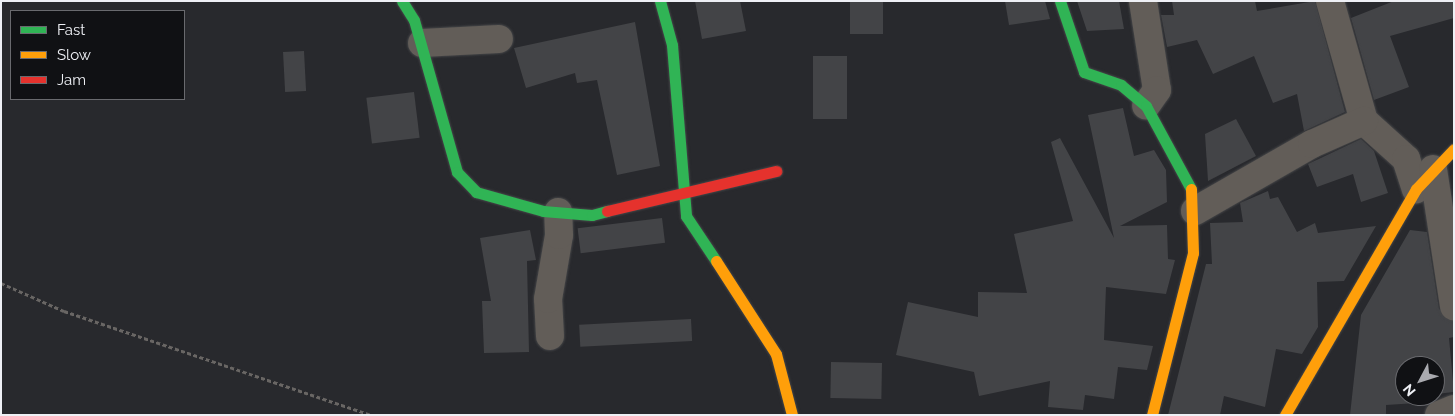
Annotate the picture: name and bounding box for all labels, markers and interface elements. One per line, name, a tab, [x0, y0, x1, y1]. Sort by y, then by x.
legend	[10, 10, 185, 100]
text: Fast	[57, 21, 85, 39]
text: Slow	[57, 46, 91, 64]
text: Jam	[57, 71, 86, 89]
north arrow	[1395, 356, 1445, 406]
text: N	[1400, 381, 1419, 399]

